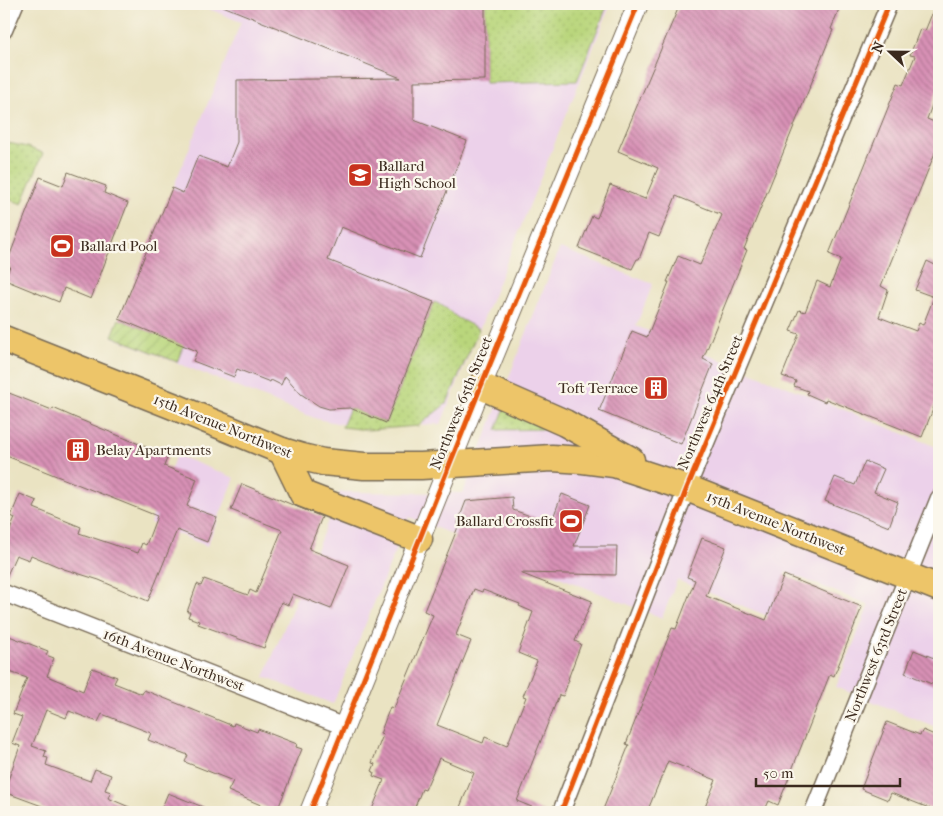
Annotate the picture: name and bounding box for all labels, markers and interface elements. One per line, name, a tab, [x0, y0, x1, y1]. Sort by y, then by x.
north arrow	[866, 28, 916, 78]
text: N	[869, 39, 888, 55]
place label: Ballard High School	[378, 157, 456, 192]
school or university icon: Ballard High School	[347, 162, 373, 188]
sports icon: Ballard Pool	[49, 233, 75, 259]
place label: Ballard Pool	[80, 237, 157, 255]
street label: Northwest 64th Street	[673, 331, 747, 472]
street label: Northwest 65th Street	[426, 333, 496, 472]
building icon: Toft Terrace	[643, 375, 669, 401]
place label: Toft Terrace	[558, 379, 639, 397]
street label: 15th Avenue Northwest	[151, 390, 296, 462]
building icon: Belay Apartments	[65, 437, 91, 463]
place label: Belay Apartments	[96, 441, 212, 459]
street label: 15th Avenue Northwest	[704, 487, 849, 559]
sports icon: Ballard Crossfit	[558, 508, 584, 534]
place label: Ballard Crossfit	[456, 512, 555, 530]
street label: Northwest 63rd Street	[841, 585, 911, 724]
street label: 16th Avenue Northwest	[101, 625, 248, 695]
scale bar	[756, 756, 899, 788]
text: 50 m	[763, 764, 794, 782]

